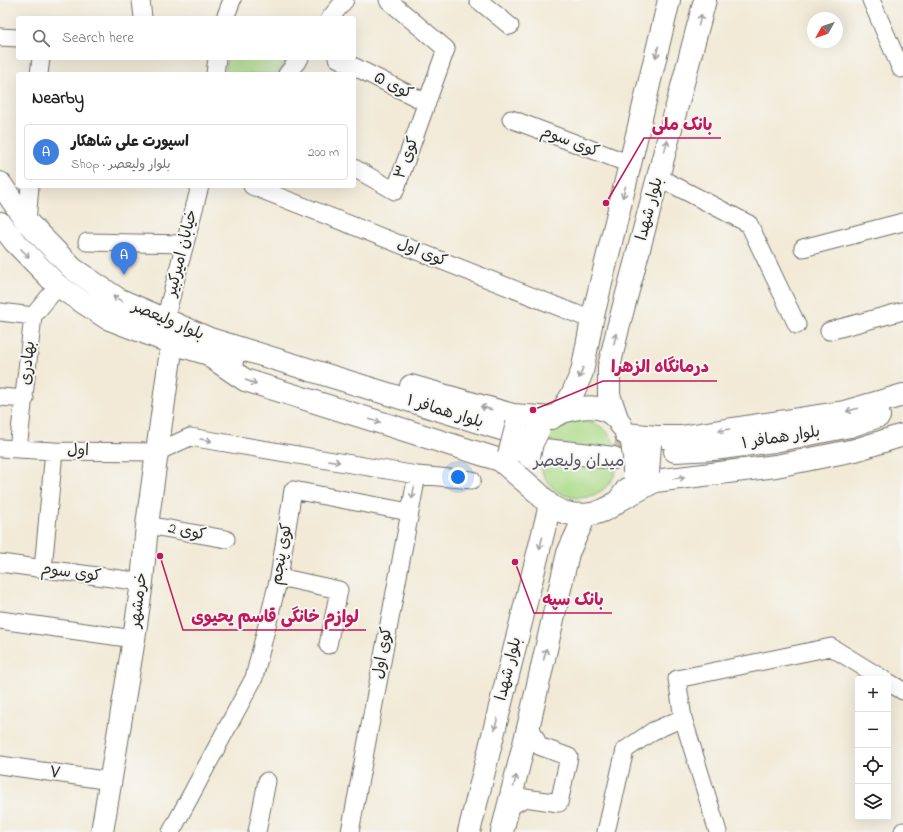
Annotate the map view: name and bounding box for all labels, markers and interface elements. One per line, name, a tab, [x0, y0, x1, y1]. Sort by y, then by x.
north arrow	[807, 12, 843, 48]
one-way arrow	[697, 14, 704, 27]
search box	[16, 16, 356, 60]
icon: search	[30, 27, 52, 49]
text: Search here	[62, 27, 134, 49]
one-way arrow	[652, 45, 660, 58]
street label: کوی ۵	[369, 66, 417, 106]
text: Nearby	[32, 86, 84, 111]
callout: بانک ملی	[644, 109, 721, 138]
text: بانک ملی	[652, 113, 712, 138]
street label: کوی سوم	[537, 120, 603, 164]
text: اسپورت علی شاهکار	[71, 131, 189, 153]
street label: کوی ۳	[388, 133, 426, 182]
one-way arrow	[663, 140, 671, 153]
text: A	[42, 143, 50, 162]
text: 200 m	[308, 143, 339, 162]
text: Shop · بلوار ولیعصر	[71, 155, 170, 174]
street label: بلوار شهدا	[630, 175, 670, 243]
one-way arrow	[619, 185, 627, 198]
street label: خیابان امیرکبیر	[159, 207, 204, 301]
street label: کوی اول	[393, 232, 451, 274]
pin: A	[111, 242, 137, 275]
one-way arrow	[20, 248, 30, 258]
street label: بلوار ولیعصر	[126, 294, 208, 347]
one-way arrow	[112, 295, 124, 302]
one-way arrow	[612, 333, 620, 346]
street label: بهادری	[14, 340, 42, 386]
callout: درمانگاه الزهرا	[603, 352, 717, 381]
text: درمانگاه الزهرا	[611, 355, 709, 380]
one-way arrow	[577, 366, 584, 379]
one-way arrow	[244, 379, 257, 386]
street label: بلوار همافر ۱	[404, 389, 486, 435]
one-way arrow	[480, 404, 493, 411]
one-way arrow	[846, 407, 859, 414]
one-way arrow	[368, 418, 381, 425]
street label: بلوار همافر ۱	[740, 420, 822, 456]
one-way arrow	[718, 427, 731, 435]
one-way arrow	[199, 436, 212, 444]
street label: اول	[67, 439, 89, 463]
district label: میدان ولیعصر	[532, 449, 624, 474]
one-way arrow	[328, 457, 341, 465]
your location	[448, 467, 468, 487]
one-way arrow	[672, 474, 685, 482]
one-way arrow	[409, 487, 417, 500]
street label: کوی 2	[166, 517, 208, 547]
street label: کوی پنجم	[265, 521, 299, 587]
one-way arrow	[536, 536, 544, 549]
street label: کوی سوم	[39, 557, 103, 589]
street label: خرمشهر	[123, 571, 154, 631]
callout: بانک سپه	[534, 584, 612, 613]
text: بانک سپه	[542, 588, 604, 613]
callout: لوازم خانگی قاسم یحیوی	[183, 601, 366, 630]
text: لوازم خانگی قاسم یحیوی	[191, 605, 359, 630]
street label: کوی اول	[367, 625, 399, 681]
street label: بلوار شهدا	[490, 635, 528, 703]
one-way arrow	[541, 648, 549, 661]
map controls	[855, 676, 891, 820]
button: +	[855, 676, 891, 712]
button: −	[855, 712, 891, 748]
one-way arrow	[491, 717, 499, 730]
button: locate	[855, 748, 891, 784]
street label: ۷	[48, 760, 62, 786]
one-way arrow	[512, 775, 519, 788]
button: layers	[855, 784, 891, 820]

